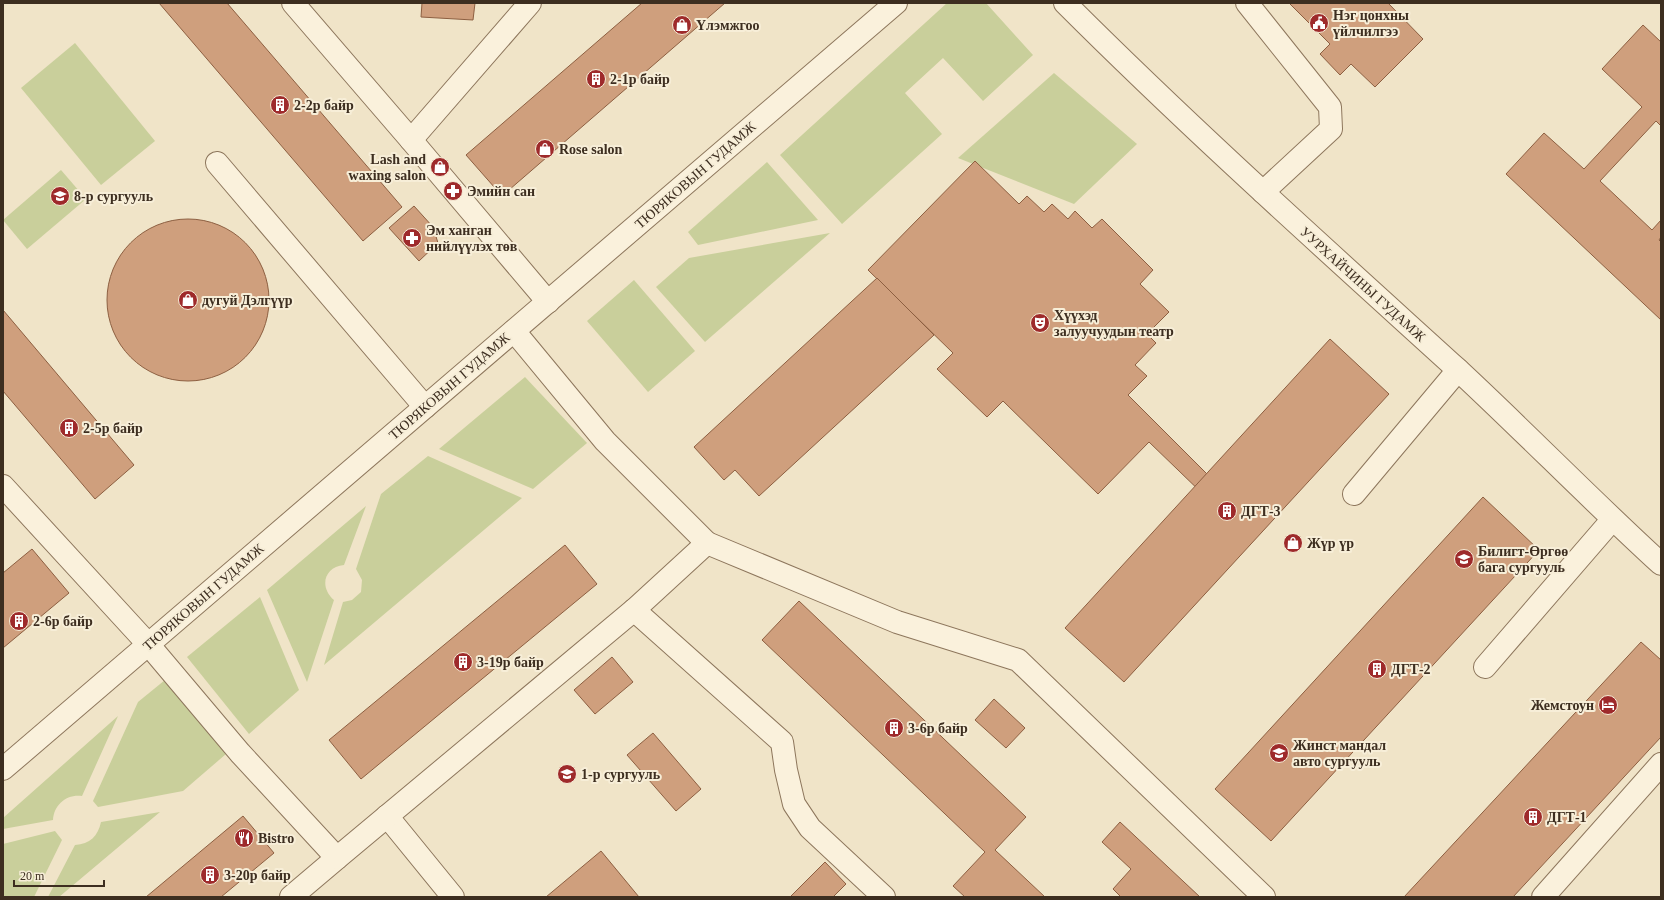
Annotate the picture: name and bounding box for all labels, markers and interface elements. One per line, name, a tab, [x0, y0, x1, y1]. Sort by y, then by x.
place label: Нэг цонхны үйлчилгээ	[1333, 8, 1409, 39]
public building icon: Нэг цонхны үйлчилгээ	[1308, 12, 1330, 34]
shop icon: Үлэмжгоо	[671, 14, 693, 36]
place label: Үлэмжгоо	[696, 18, 760, 33]
building icon: 2-1р байр	[585, 68, 607, 90]
place label: 2-1р байр	[610, 72, 670, 87]
building icon: 2-2р байр	[269, 94, 291, 116]
place label: 2-2р байр	[294, 98, 354, 113]
street label: ТЮРЯКОВЫН ГУДАМЖ	[632, 119, 759, 232]
shop icon: Rose salon	[534, 138, 556, 160]
place label: Rose salon	[559, 142, 623, 157]
place label: Lash and waxing salon	[349, 152, 426, 183]
shop icon: Lash and waxing salon	[429, 156, 451, 178]
pharmacy icon: Эмийн сан	[442, 180, 464, 202]
place label: Эмийн сан	[467, 184, 535, 199]
school or university icon: 8-р сургууль	[49, 185, 71, 207]
place label: 8-р сургууль	[74, 189, 154, 204]
place label: Эм ханган нийлүүлэх төв	[426, 223, 518, 254]
street label: УУРХАЙЧИНЫ ГУДАМЖ	[1297, 223, 1429, 345]
pharmacy icon: Эм ханган нийлүүлэх төв	[401, 227, 423, 249]
shop icon: дугуй Дэлгүүр	[177, 289, 199, 311]
place label: дугуй Дэлгүүр	[202, 293, 293, 308]
place label: Хүүхэд залуучуудын театр	[1054, 308, 1174, 339]
theatre icon: Хүүхэд залуучуудын театр	[1029, 312, 1051, 334]
street label: ТЮРЯКОВЫН ГУДАМЖ	[386, 330, 513, 443]
building icon: 2-5р байр	[58, 417, 80, 439]
place label: 2-5р байр	[83, 421, 143, 436]
building icon: ДГТ-3	[1216, 500, 1238, 522]
place label: ДГТ-3	[1241, 504, 1281, 519]
shop icon: Жүр үр	[1282, 532, 1304, 554]
place label: Жүр үр	[1307, 536, 1354, 551]
street label: ТЮРЯКОВЫН ГУДАМЖ	[140, 541, 267, 654]
place label: Билигт-Өргөө бага сургууль	[1478, 544, 1568, 575]
school or university icon: Билигт-Өргөө бага сургууль	[1453, 548, 1475, 570]
building icon: 2-6р байр	[8, 610, 30, 632]
place label: 2-6р байр	[33, 614, 93, 629]
building icon: 3-19р байр	[452, 651, 474, 673]
place label: 3-19р байр	[477, 655, 544, 670]
building icon: ДГТ-2	[1366, 658, 1388, 680]
place label: ДГТ-2	[1391, 662, 1431, 677]
hotel icon: Жемстоун	[1597, 694, 1619, 716]
place label: Жемстоун	[1531, 698, 1594, 713]
building icon: 3-6р байр	[883, 717, 905, 739]
place label: 3-6р байр	[908, 721, 968, 736]
place label: Жинст мандал авто сургууль	[1293, 738, 1386, 769]
school or university icon: Жинст мандал авто сургууль	[1268, 742, 1290, 764]
school or university icon: 1-р сургууль	[556, 763, 578, 785]
place label: 1-р сургууль	[581, 767, 661, 782]
building icon: ДГТ-1	[1522, 806, 1544, 828]
place label: ДГТ-1	[1547, 810, 1587, 825]
restaurant icon: Bistro	[233, 827, 255, 849]
place label: Bistro	[258, 831, 294, 846]
scale bar	[14, 862, 104, 888]
building icon: 3-20р байр	[199, 864, 221, 886]
place label: 3-20р байр	[224, 868, 291, 883]
text: 20 m	[20, 869, 45, 883]

